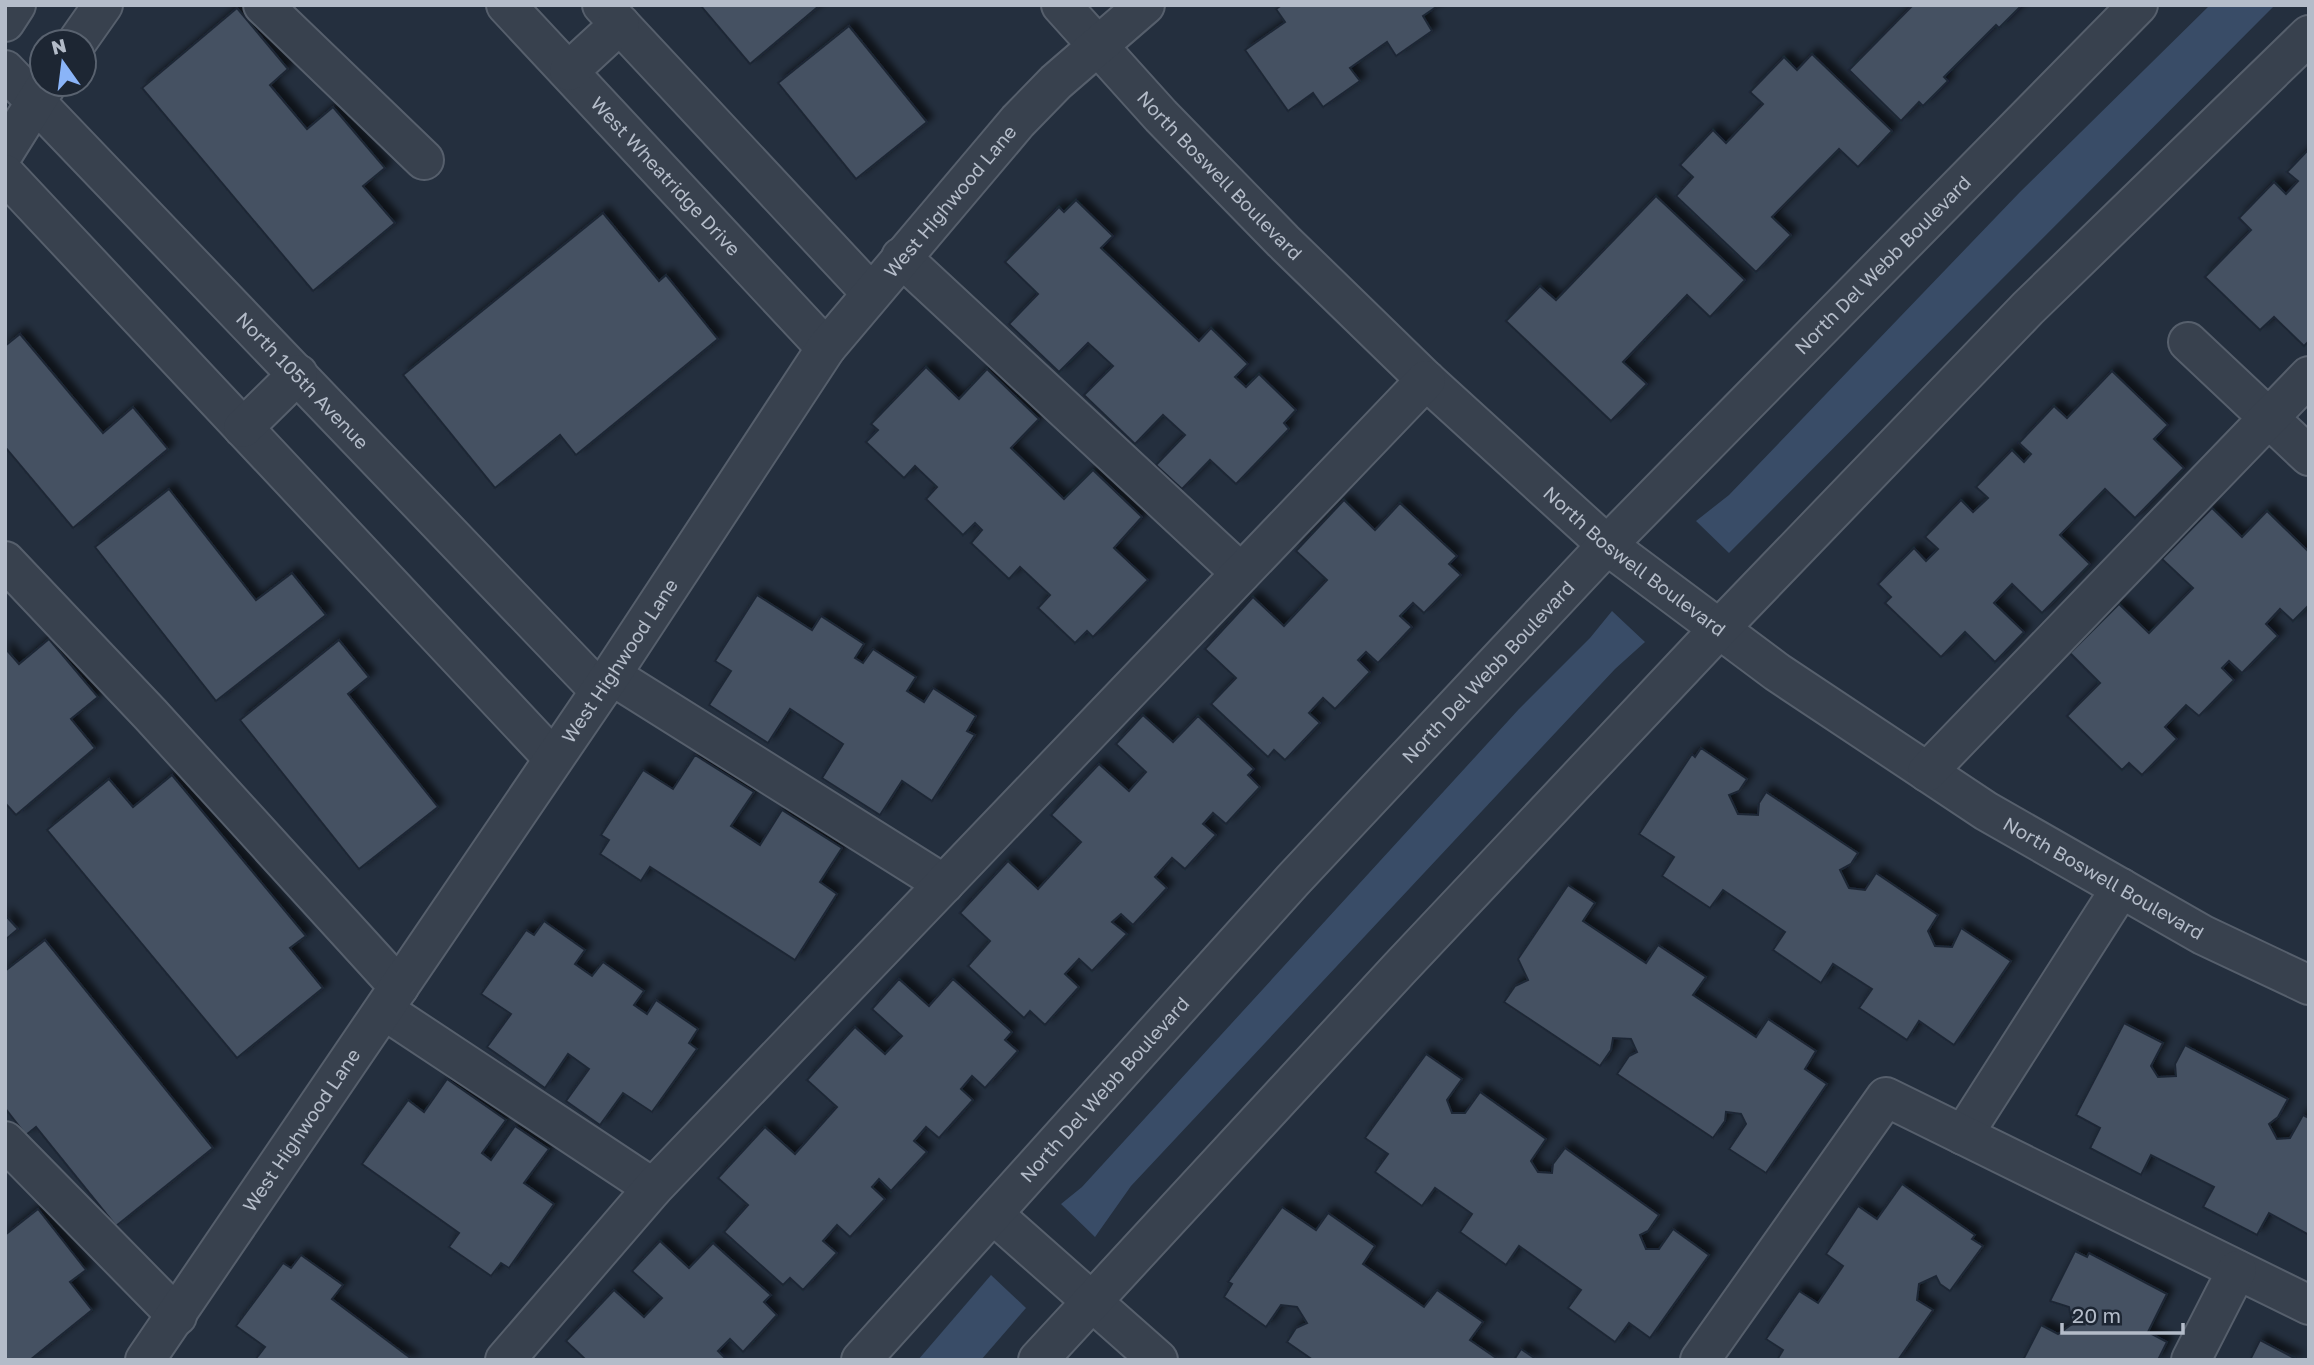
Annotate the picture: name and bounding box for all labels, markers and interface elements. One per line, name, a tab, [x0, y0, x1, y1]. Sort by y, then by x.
north arrow	[28, 28, 98, 98]
text: N	[49, 33, 69, 59]
street label: North Boswell Boulevard	[1133, 86, 1307, 265]
street label: West Wheatridge Drive	[586, 92, 746, 260]
street label: West Highwood Lane	[879, 120, 1021, 282]
street label: North Del Webb Boulevard	[1789, 170, 1975, 359]
street label: North 105th Avenue	[232, 307, 374, 453]
street label: North Boswell Boulevard	[1539, 481, 1730, 641]
street label: West Highwood Lane	[556, 574, 682, 747]
street label: North Del Webb Boulevard	[1397, 576, 1579, 768]
street label: North Boswell Boulevard	[2000, 811, 2208, 944]
street label: North Del Webb Boulevard	[1015, 992, 1193, 1187]
street label: West Highwood Lane	[237, 1044, 365, 1216]
scale bar	[2062, 1292, 2183, 1336]
text: 20 m	[2072, 1302, 2121, 1328]

